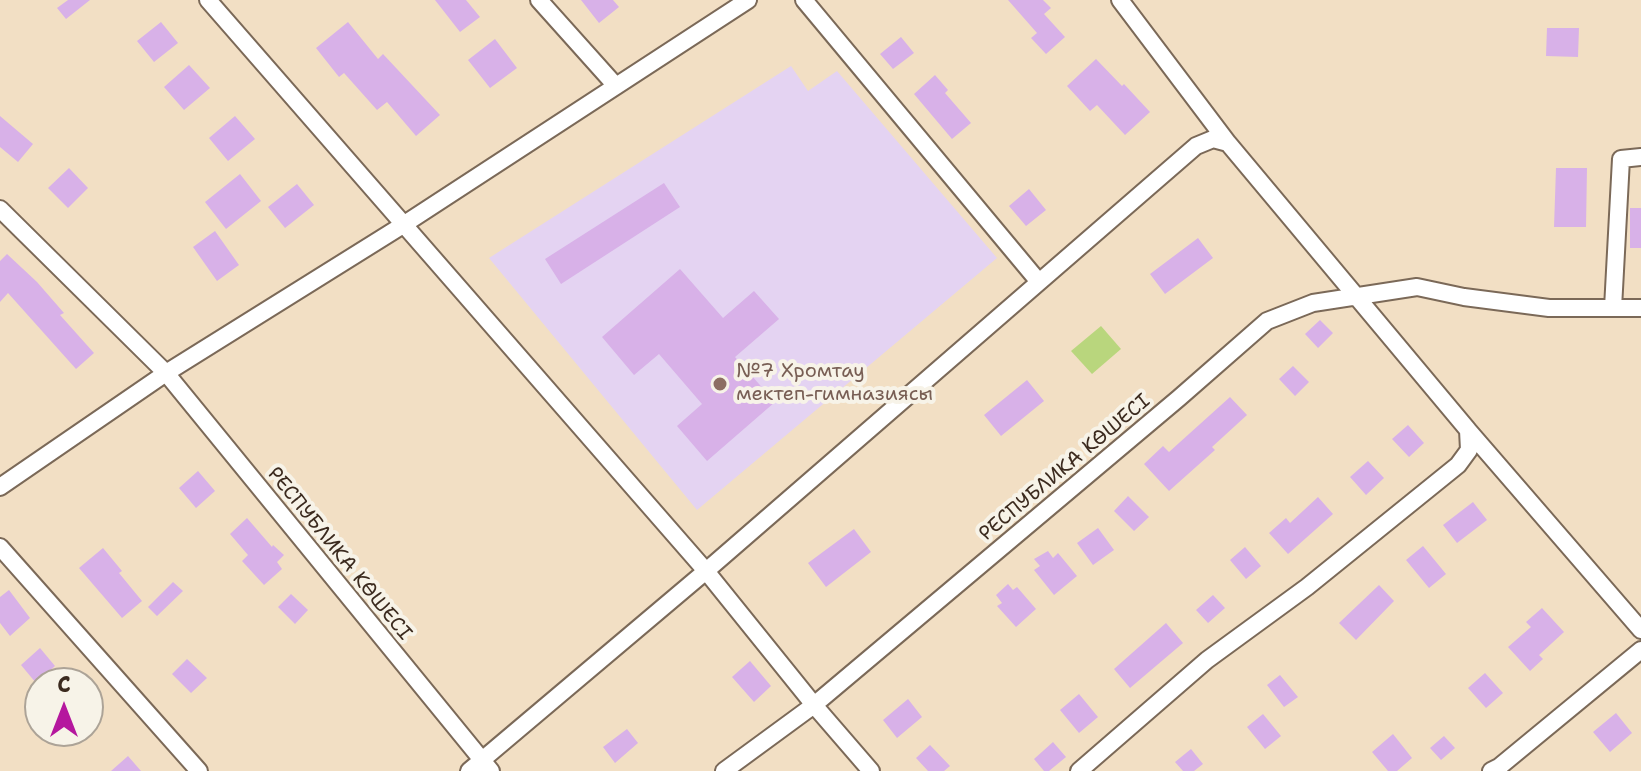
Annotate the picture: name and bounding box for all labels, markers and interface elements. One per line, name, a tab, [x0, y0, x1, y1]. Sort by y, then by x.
place label: №7 Хромтау мектеп-гимназиясы	[736, 360, 933, 407]
marker: №7 Хромтау мектеп-гимназиясы	[711, 375, 729, 393]
street label: РЕСПУБЛИКА КӨШЕСІ	[975, 389, 1155, 547]
street label: РЕСПУБЛИКА КӨШЕСІ	[262, 463, 416, 645]
north arrow	[24, 667, 104, 747]
text: С	[57, 670, 71, 699]

